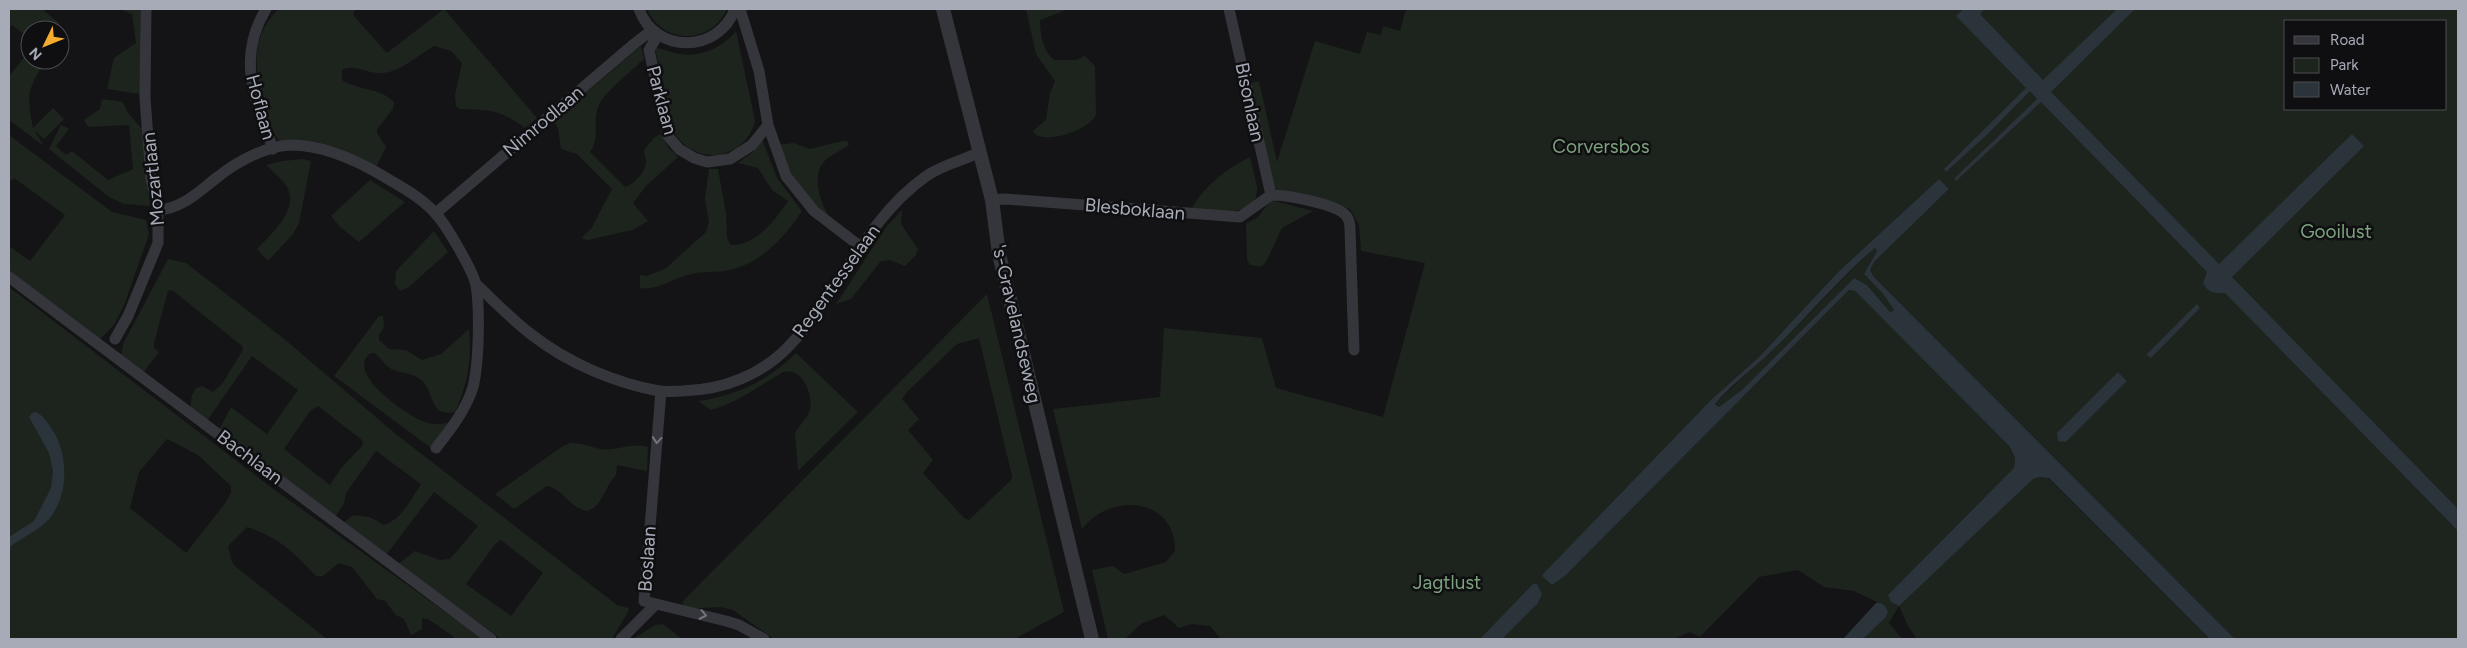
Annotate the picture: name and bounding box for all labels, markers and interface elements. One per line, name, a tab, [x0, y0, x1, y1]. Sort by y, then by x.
north arrow	[20, 20, 70, 70]
legend	[2284, 20, 2447, 110]
text: Road	[2330, 31, 2365, 49]
text: N	[26, 44, 46, 63]
text: Park	[2330, 56, 2359, 74]
street label: Bisonlaan	[1230, 60, 1270, 144]
street label: Parklaan	[642, 63, 682, 137]
street label: Hoflaan	[241, 72, 281, 142]
street label: Nimrodlaan	[498, 81, 588, 161]
text: Water	[2330, 81, 2370, 99]
street label: Mozartlaan	[137, 131, 169, 227]
park label: Corversbos	[1552, 135, 1650, 158]
street label: Blesboklaan	[1084, 193, 1186, 225]
street label: Regentesselaan	[787, 220, 885, 342]
park label: Gooilust	[2300, 220, 2372, 243]
street label: 's-Gravelandseweg	[988, 243, 1046, 405]
street label: Bachlaan	[213, 425, 287, 489]
one-way arrow	[651, 436, 662, 444]
street label: Boslaan	[633, 525, 661, 593]
park label: Jagtlust	[1413, 571, 1481, 594]
one-way arrow	[698, 609, 707, 620]

